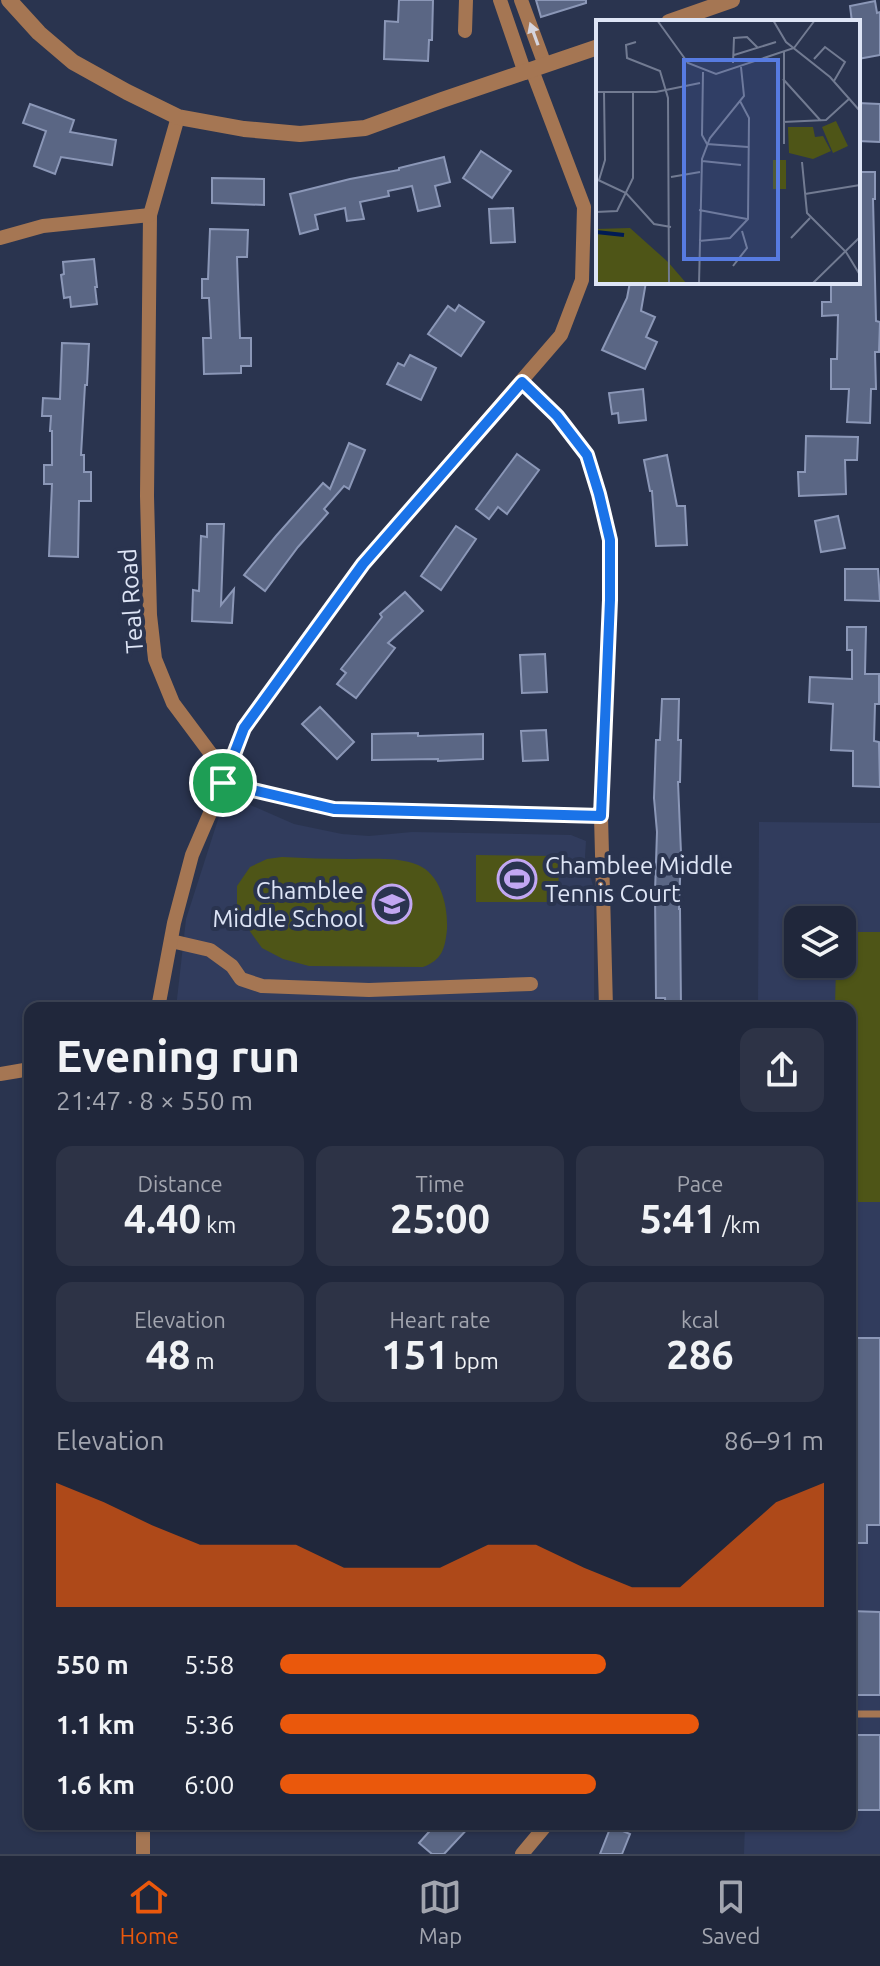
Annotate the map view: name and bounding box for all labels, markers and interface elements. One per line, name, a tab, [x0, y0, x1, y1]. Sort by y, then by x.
inset map	[596, 20, 860, 284]
one-way arrow	[527, 22, 539, 46]
street label: Teal Road	[114, 548, 148, 654]
pin	[189, 749, 257, 817]
icon: arrive	[201, 761, 245, 805]
place label: Chamblee Middle Tennis Court	[545, 852, 733, 907]
sports icon: Chamblee Middle Tennis Court	[496, 858, 538, 900]
place label: Chamblee Middle School	[212, 877, 364, 932]
school or university icon: Chamblee Middle School	[371, 883, 413, 925]
map controls	[784, 906, 856, 978]
button: layers	[784, 906, 856, 978]
button: share	[740, 1028, 824, 1112]
text: Evening run	[56, 1031, 300, 1080]
text: 21:47 · 8 × 550 m	[56, 1086, 253, 1115]
text: Distance	[137, 1171, 223, 1196]
text: Time	[415, 1171, 465, 1196]
text: Pace	[677, 1171, 723, 1196]
text: 4.40	[124, 1196, 201, 1241]
text: 25:00	[390, 1196, 490, 1241]
text: 5:41	[640, 1196, 717, 1241]
text: km	[201, 1212, 236, 1237]
text: /km	[717, 1212, 760, 1237]
text: Elevation	[134, 1307, 226, 1332]
text: Heart rate	[389, 1307, 491, 1332]
text: kcal	[681, 1307, 719, 1332]
text: 48	[145, 1332, 191, 1377]
text: 151	[381, 1332, 449, 1377]
text: 286	[666, 1332, 734, 1377]
text: m	[191, 1348, 215, 1373]
text: bpm	[449, 1348, 499, 1373]
text: Elevation	[56, 1426, 164, 1455]
text: 86–91 m	[724, 1426, 824, 1455]
text: 550 m	[56, 1650, 129, 1679]
text: 5:58	[184, 1650, 234, 1679]
text: 1.1 km	[56, 1710, 135, 1739]
text: 5:36	[184, 1710, 234, 1739]
text: 1.6 km	[56, 1770, 135, 1799]
text: 6:00	[184, 1770, 234, 1799]
tab: Home	[120, 1875, 179, 1948]
tab: Map	[418, 1875, 462, 1948]
tab: Saved	[702, 1875, 760, 1948]

